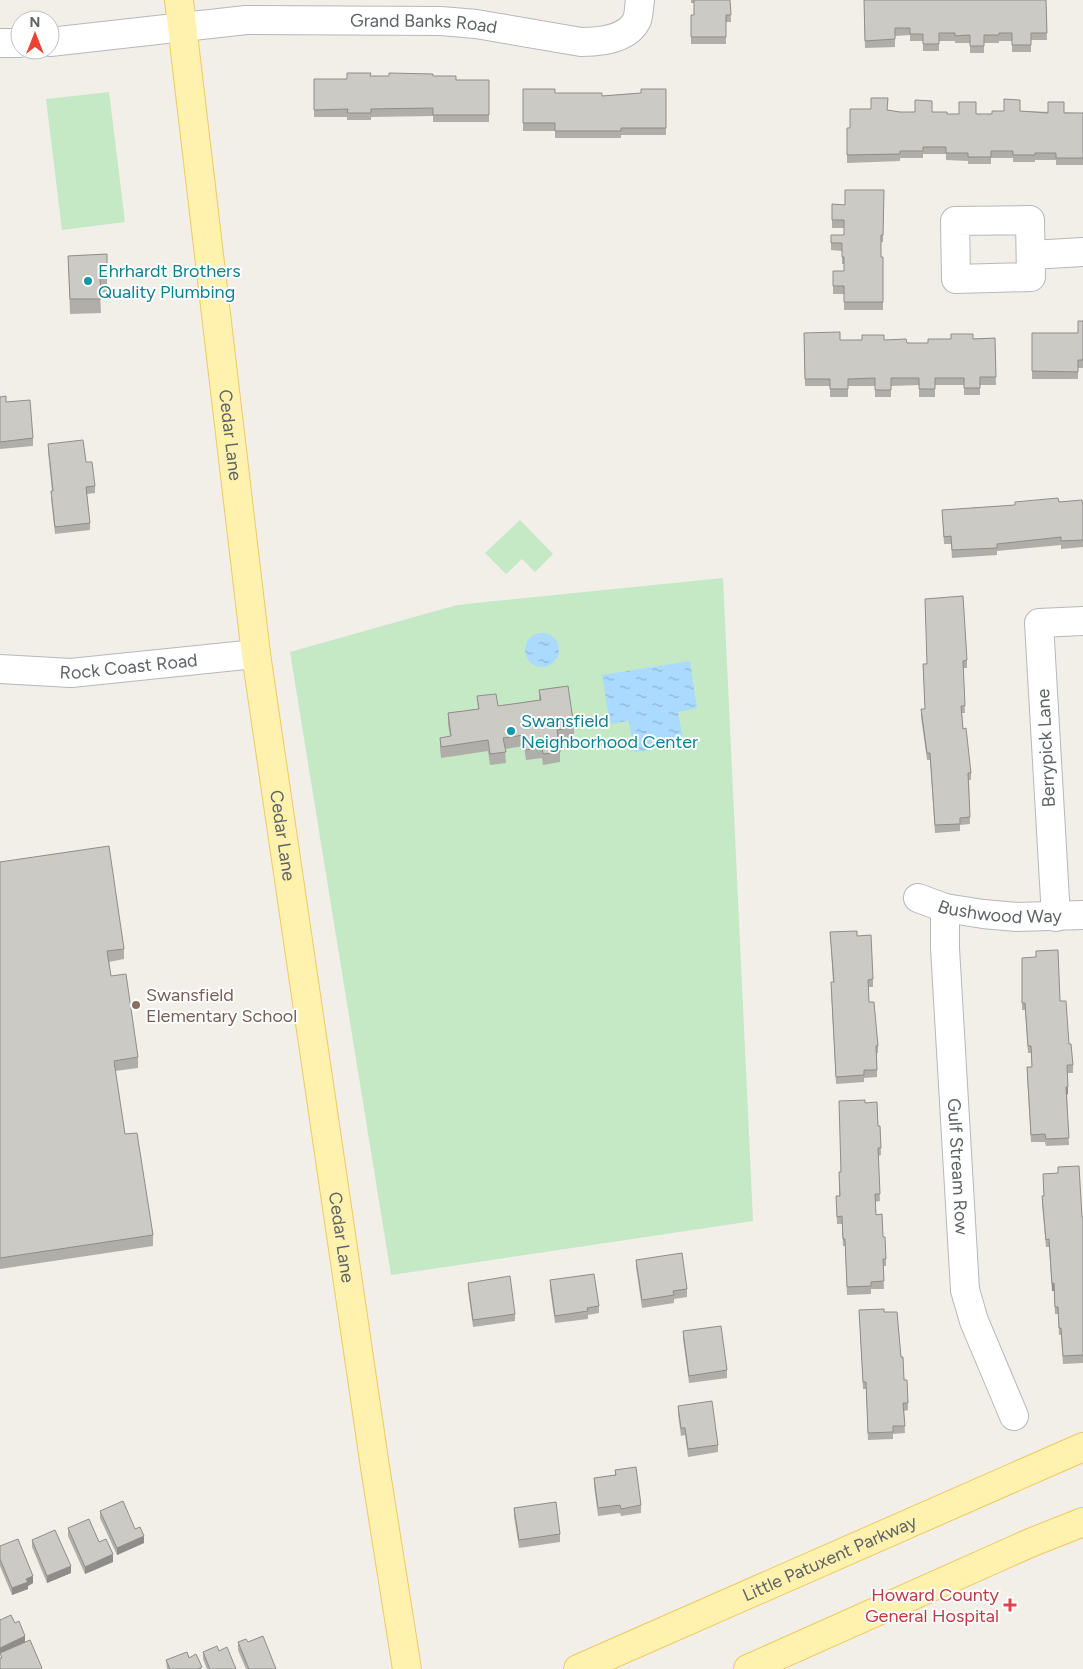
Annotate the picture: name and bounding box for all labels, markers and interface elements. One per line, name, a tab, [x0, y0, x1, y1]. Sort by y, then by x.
north arrow	[10, 10, 60, 60]
street label: Grand Banks Road	[350, 10, 499, 38]
text: N	[30, 14, 40, 31]
place label: Ehrhardt Brothers Quality Plumbing	[98, 260, 241, 303]
marker: Ehrhardt Brothers Quality Plumbing	[82, 275, 94, 287]
street label: Cedar Lane	[214, 388, 247, 482]
street label: Rock Coast Road	[59, 649, 199, 684]
street label: Berrypick Lane	[1032, 688, 1060, 808]
place label: Swansfield Neighborhood Center	[521, 710, 698, 753]
marker: Swansfield Neighborhood Center	[505, 725, 517, 737]
street label: Cedar Lane	[265, 789, 300, 883]
street label: Bushwood Way	[935, 895, 1063, 928]
place label: Swansfield Elementary School	[146, 984, 297, 1027]
marker: Swansfield Elementary School	[130, 999, 142, 1011]
street label: Gulf Stream Row	[943, 1098, 973, 1236]
street label: Cedar Lane	[324, 1190, 359, 1284]
street label: Little Patuxent Parkway	[739, 1510, 921, 1606]
place label: Howard County General Hospital	[865, 1584, 1000, 1627]
marker: Howard County General Hospital	[1003, 1598, 1017, 1612]

